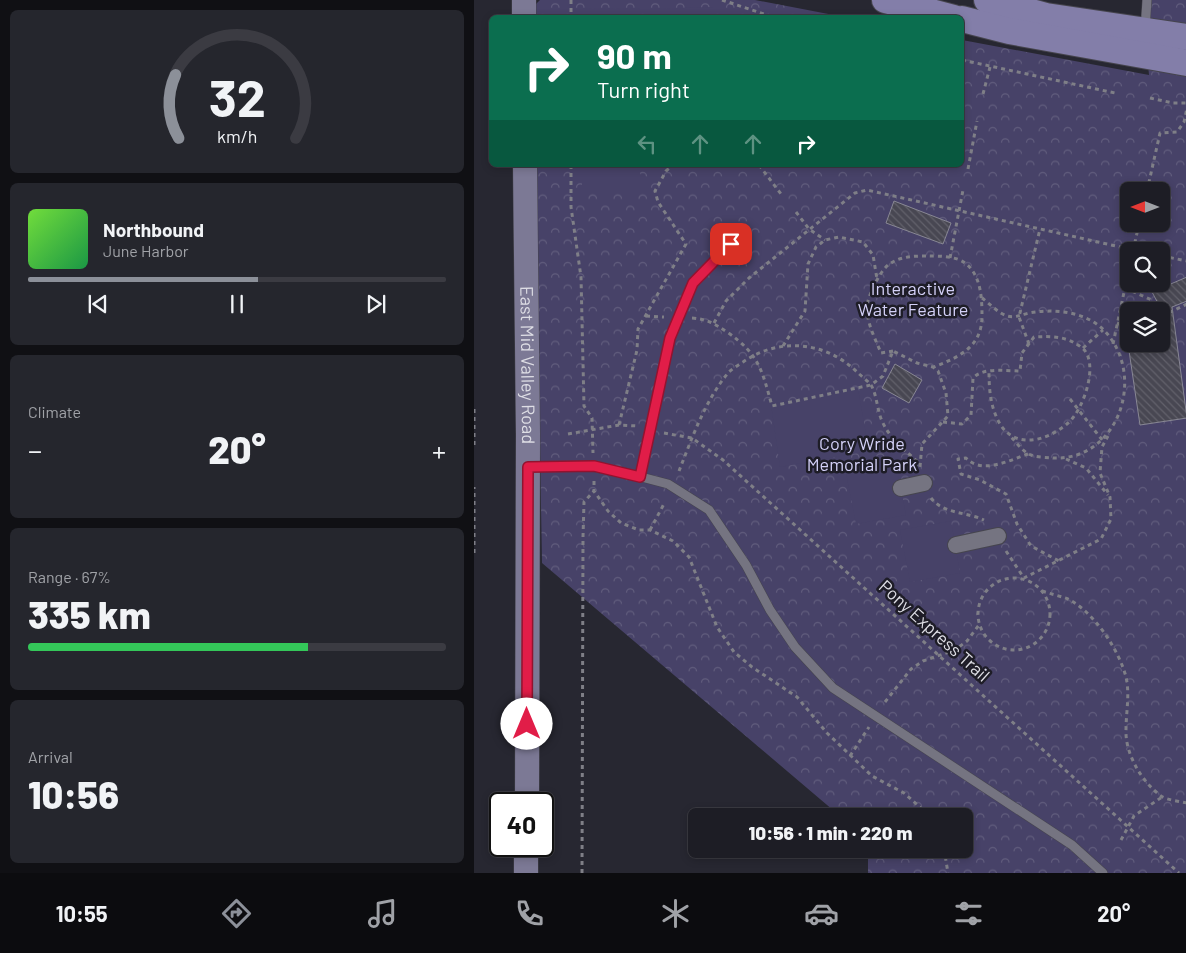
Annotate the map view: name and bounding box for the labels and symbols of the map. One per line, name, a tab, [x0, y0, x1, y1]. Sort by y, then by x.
north arrow	[1120, 182, 1170, 232]
pin	[710, 223, 752, 265]
park label: Interactive Water Feature	[858, 277, 968, 320]
street label: East Mid Valley Road	[516, 286, 540, 444]
park label: Cory Wride Memorial Park	[807, 432, 917, 475]
street label: Pony Express Trail	[875, 575, 995, 686]
position arrow	[500, 697, 552, 749]
speed limit sign: 40	[489, 792, 554, 857]

